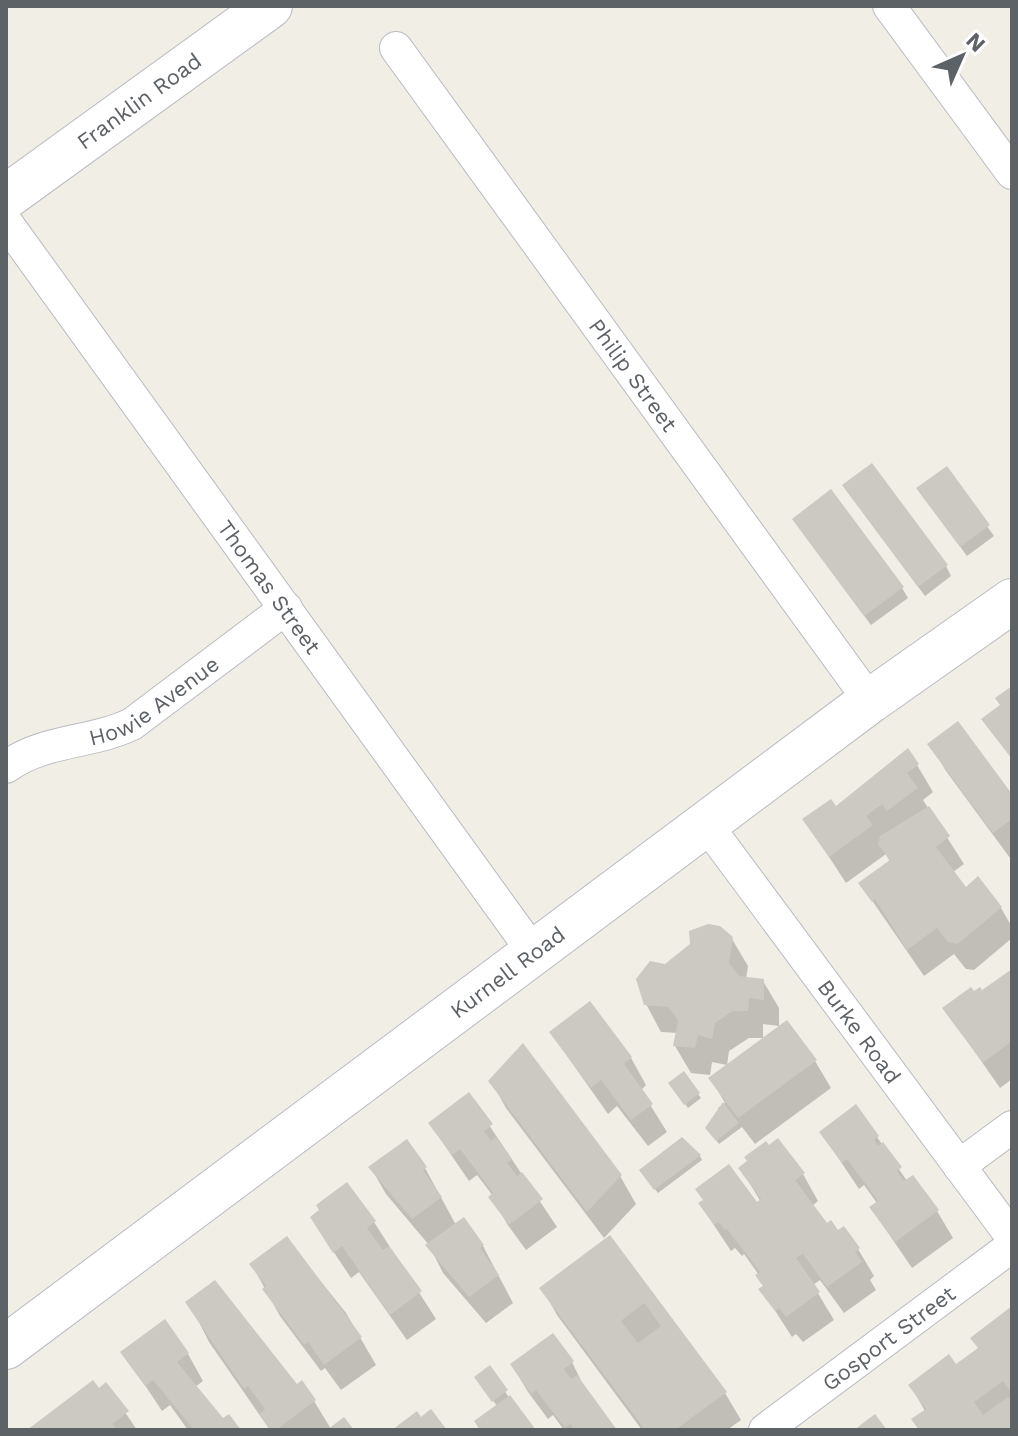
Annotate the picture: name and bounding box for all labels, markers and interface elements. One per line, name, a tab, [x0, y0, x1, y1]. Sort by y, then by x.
north arrow	[922, 16, 1002, 96]
text: N	[961, 28, 990, 57]
street label: Franklin Road	[72, 48, 206, 154]
street label: Philip Street	[584, 314, 683, 436]
street label: Thomas Street	[213, 515, 326, 658]
street label: Howie Avenue	[86, 651, 224, 750]
street label: Kurnell Road	[445, 921, 570, 1023]
street label: Burke Road	[813, 974, 906, 1088]
street label: Gosport Street	[817, 1280, 960, 1396]

